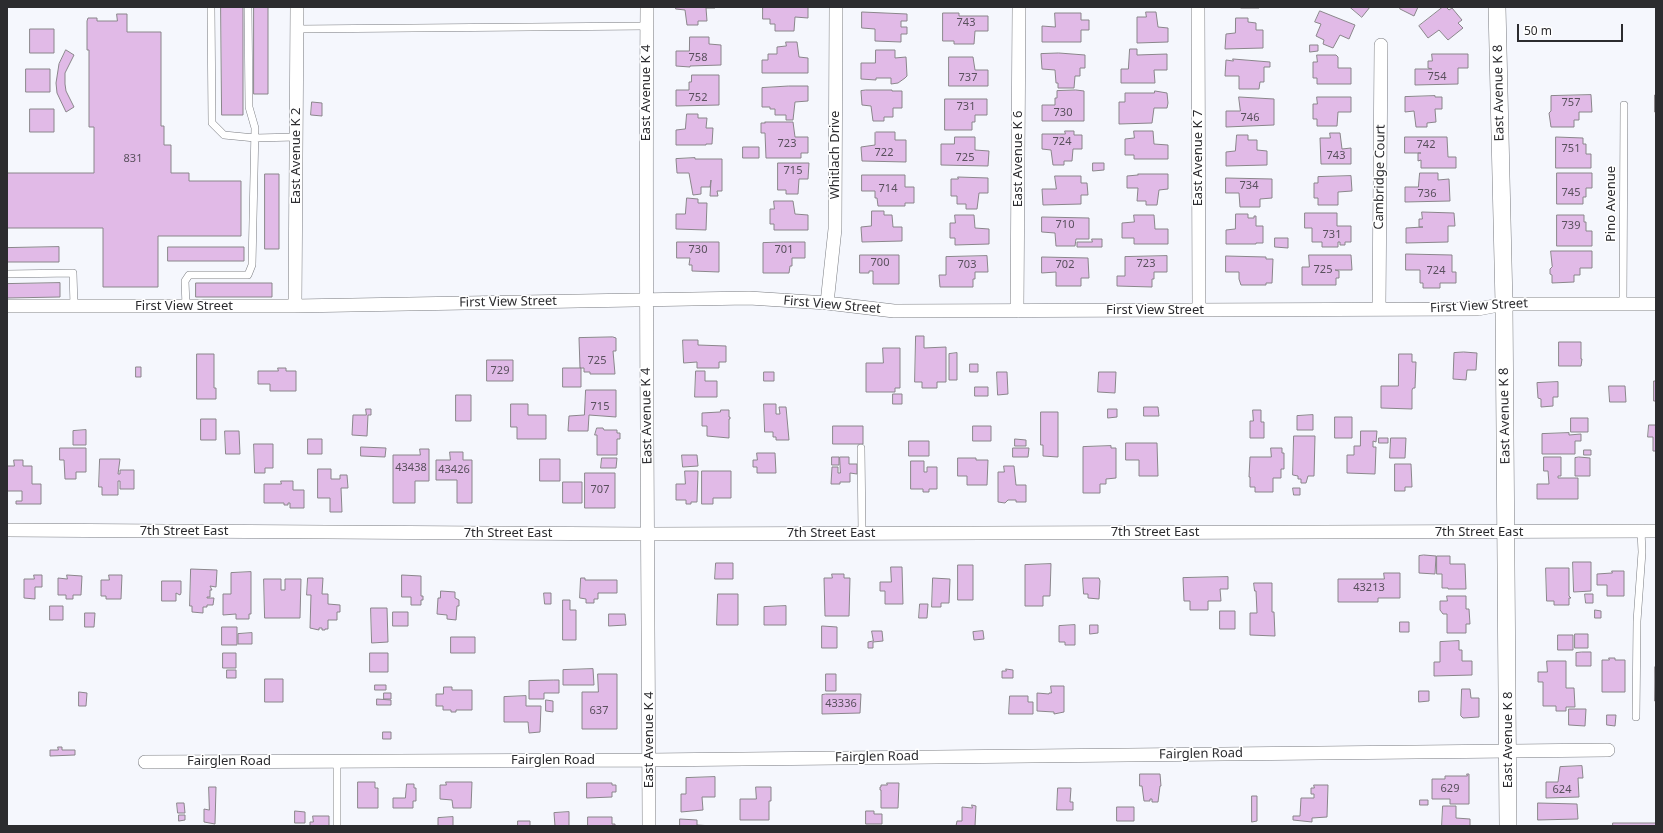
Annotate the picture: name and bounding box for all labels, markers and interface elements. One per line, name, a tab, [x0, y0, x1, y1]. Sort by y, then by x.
house number: 743	[957, 16, 975, 30]
scale bar	[1519, 16, 1625, 42]
text: 50 m	[1524, 22, 1552, 39]
street label: East Avenue K 4	[638, 45, 654, 141]
street label: East Avenue K 8	[1490, 45, 1508, 141]
house number: 758	[689, 51, 707, 65]
house number: 754	[1428, 70, 1446, 84]
house number: 737	[959, 71, 977, 85]
house number: 752	[689, 91, 707, 105]
house number: 757	[1562, 96, 1580, 110]
house number: 731	[957, 100, 975, 114]
house number: 730	[1054, 106, 1072, 120]
street label: East Avenue K 2	[288, 108, 304, 204]
street label: East Avenue K 7	[1190, 110, 1206, 206]
street label: Whitlach Drive	[827, 111, 843, 199]
street label: East Avenue K 6	[1010, 111, 1026, 207]
house number: 746	[1241, 111, 1259, 125]
street label: Cambridge Court	[1371, 124, 1389, 230]
house number: 724	[1053, 135, 1071, 149]
house number: 723	[778, 137, 796, 151]
house number: 742	[1417, 138, 1435, 152]
house number: 751	[1562, 142, 1580, 156]
house number: 722	[875, 146, 893, 160]
house number: 743	[1327, 149, 1345, 163]
house number: 725	[956, 151, 974, 165]
house number: 831	[124, 152, 142, 166]
house number: 715	[784, 164, 802, 178]
street label: Pino Avenue	[1603, 166, 1619, 242]
house number: 734	[1240, 179, 1258, 193]
house number: 714	[879, 182, 897, 196]
house number: 745	[1562, 186, 1580, 200]
house number: 736	[1418, 187, 1436, 201]
house number: 710	[1056, 218, 1074, 232]
house number: 739	[1562, 219, 1580, 233]
house number: 731	[1323, 228, 1341, 242]
house number: 730	[689, 243, 707, 257]
house number: 701	[775, 243, 793, 257]
house number: 700	[871, 256, 889, 270]
house number: 723	[1137, 257, 1155, 271]
house number: 703	[958, 258, 976, 272]
house number: 702	[1056, 258, 1074, 272]
house number: 725	[1314, 263, 1332, 277]
house number: 724	[1427, 264, 1445, 278]
street label: First View Street	[459, 293, 557, 311]
street label: First View Street	[783, 293, 881, 317]
street label: First View Street	[1430, 296, 1528, 316]
street label: First View Street	[135, 298, 233, 314]
street label: First View Street	[1106, 302, 1204, 318]
house number: 725	[588, 354, 606, 368]
house number: 729	[491, 364, 509, 378]
street label: East Avenue K 4	[638, 368, 656, 464]
street label: East Avenue K 8	[1496, 368, 1514, 464]
house number: 715	[591, 400, 609, 414]
house number: 43438	[395, 461, 427, 475]
house number: 43426	[438, 463, 470, 477]
house number: 707	[591, 483, 609, 497]
street label: 7th Street East	[140, 523, 228, 539]
street label: 7th Street East	[1111, 524, 1199, 540]
street label: 7th Street East	[1435, 524, 1523, 540]
street label: 7th Street East	[464, 525, 552, 541]
street label: 7th Street East	[787, 525, 875, 541]
house number: 43213	[1353, 581, 1385, 595]
street label: East Avenue K 4	[641, 692, 657, 788]
street label: East Avenue K 8	[1500, 692, 1516, 788]
house number: 43336	[825, 697, 857, 711]
house number: 637	[590, 704, 608, 718]
street label: Fairglen Road	[1159, 745, 1243, 763]
street label: Fairglen Road	[835, 748, 919, 766]
street label: Fairglen Road	[511, 752, 595, 768]
street label: Fairglen Road	[187, 753, 271, 769]
house number: 629	[1441, 782, 1459, 796]
house number: 624	[1553, 783, 1571, 797]

